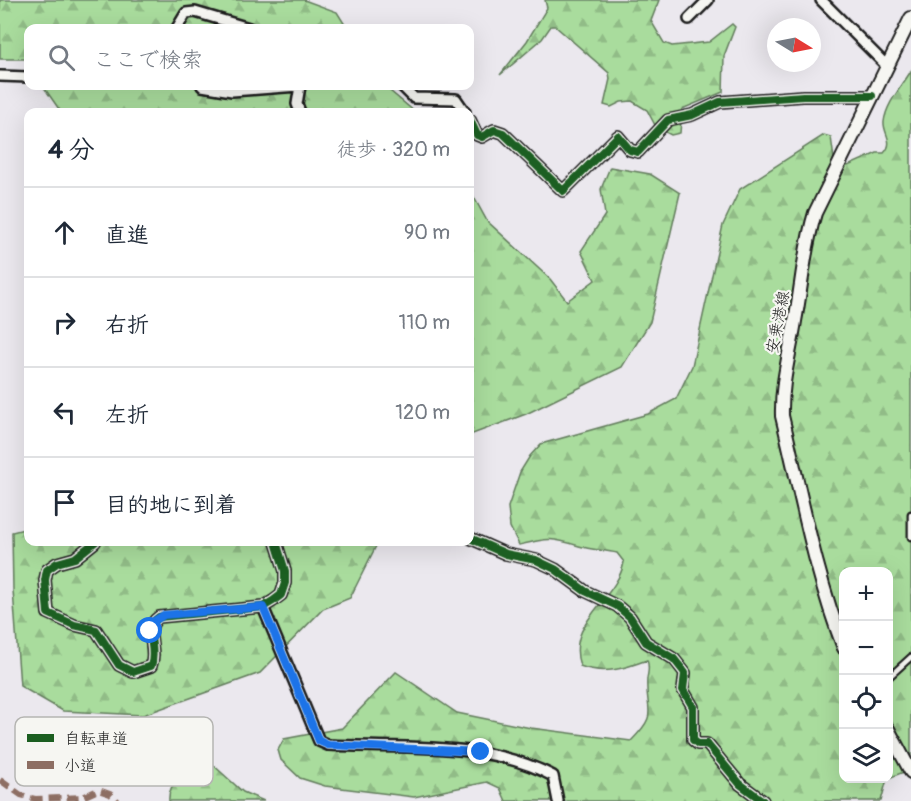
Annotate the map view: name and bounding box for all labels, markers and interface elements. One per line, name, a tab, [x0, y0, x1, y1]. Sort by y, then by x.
north arrow	[767, 18, 821, 72]
search box	[24, 24, 474, 90]
icon: search	[45, 41, 78, 74]
text: ここで検索	[93, 46, 203, 74]
text: 4 分	[48, 134, 95, 166]
text: 徒歩 · 320 m	[337, 137, 450, 162]
icon: ahead	[48, 216, 81, 249]
text: 90 m	[404, 220, 450, 245]
text: 直進	[105, 221, 149, 249]
street label: 安乗港線	[762, 289, 794, 356]
icon: right	[48, 306, 81, 339]
text: 110 m	[399, 310, 450, 335]
text: 右折	[105, 311, 149, 339]
icon: left	[48, 396, 81, 429]
text: 120 m	[395, 400, 450, 425]
text: 左折	[105, 401, 149, 429]
icon: arrive	[48, 486, 81, 519]
text: 目的地に到着	[105, 491, 237, 519]
map controls	[839, 567, 893, 783]
button: +	[839, 567, 893, 621]
route start	[136, 617, 162, 643]
button: −	[839, 621, 893, 675]
button: locate	[839, 675, 893, 729]
legend	[15, 717, 213, 786]
text: 自転車道	[64, 729, 128, 749]
button: layers	[839, 729, 893, 783]
route end	[467, 738, 493, 764]
text: 小道	[64, 756, 96, 776]

